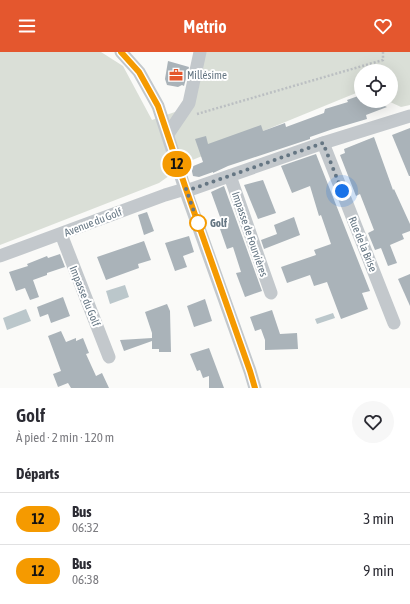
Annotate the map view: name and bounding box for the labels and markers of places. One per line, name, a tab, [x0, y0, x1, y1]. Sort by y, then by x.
office icon: Millésime	[168, 67, 184, 83]
place label: Millésime	[187, 69, 227, 81]
marker: Golf	[189, 214, 207, 232]
place label: Golf	[210, 217, 228, 229]

